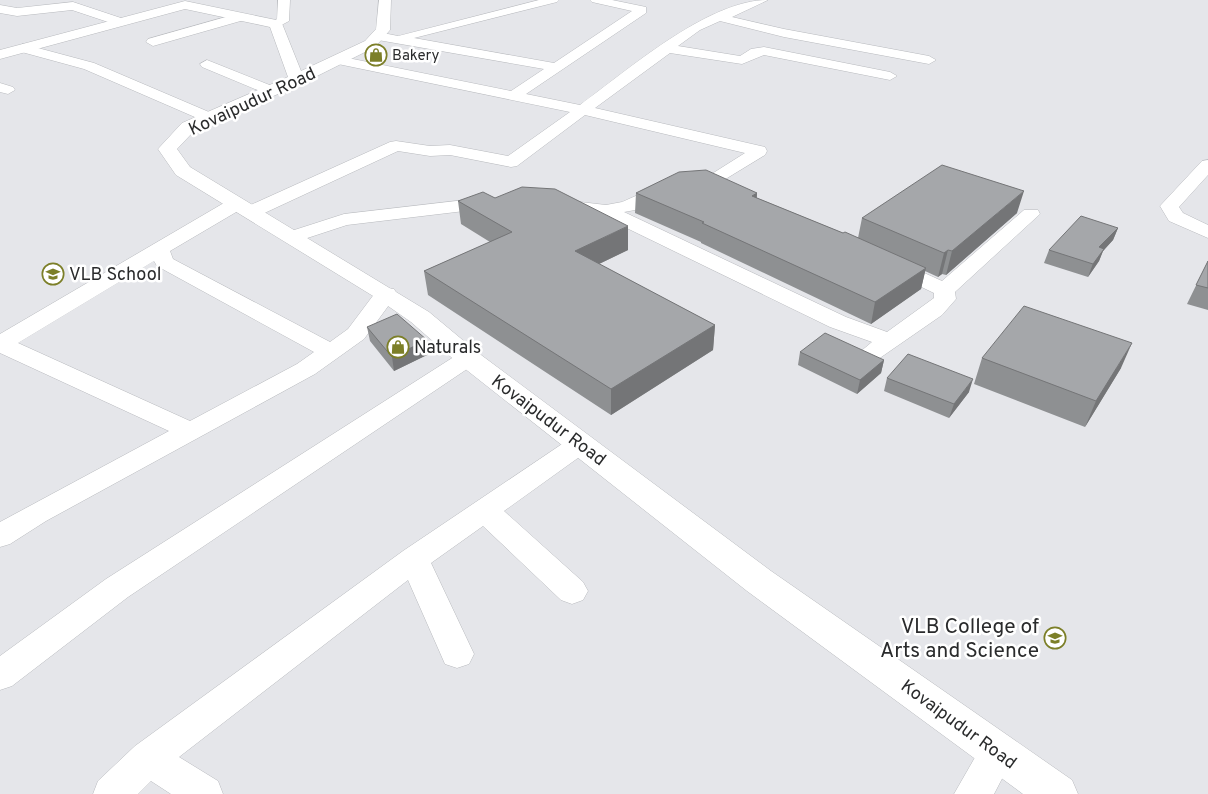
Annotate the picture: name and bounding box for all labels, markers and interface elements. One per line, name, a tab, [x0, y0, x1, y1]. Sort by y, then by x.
shop icon: Bakery	[364, 43, 388, 67]
place label: Bakery	[392, 47, 440, 66]
street label: Kovaipudur Road	[185, 63, 320, 142]
school or university icon: VLB School	[41, 262, 65, 286]
place label: VLB School	[69, 264, 161, 287]
shop icon: Naturals	[386, 335, 410, 359]
place label: Naturals	[414, 337, 481, 360]
street label: Kovaipudur Road	[486, 371, 610, 472]
place label: VLB College of Arts and Science	[880, 614, 1039, 665]
school or university icon: VLB College of Arts and Science	[1043, 626, 1067, 650]
street label: Kovaipudur Road	[896, 675, 1021, 775]

